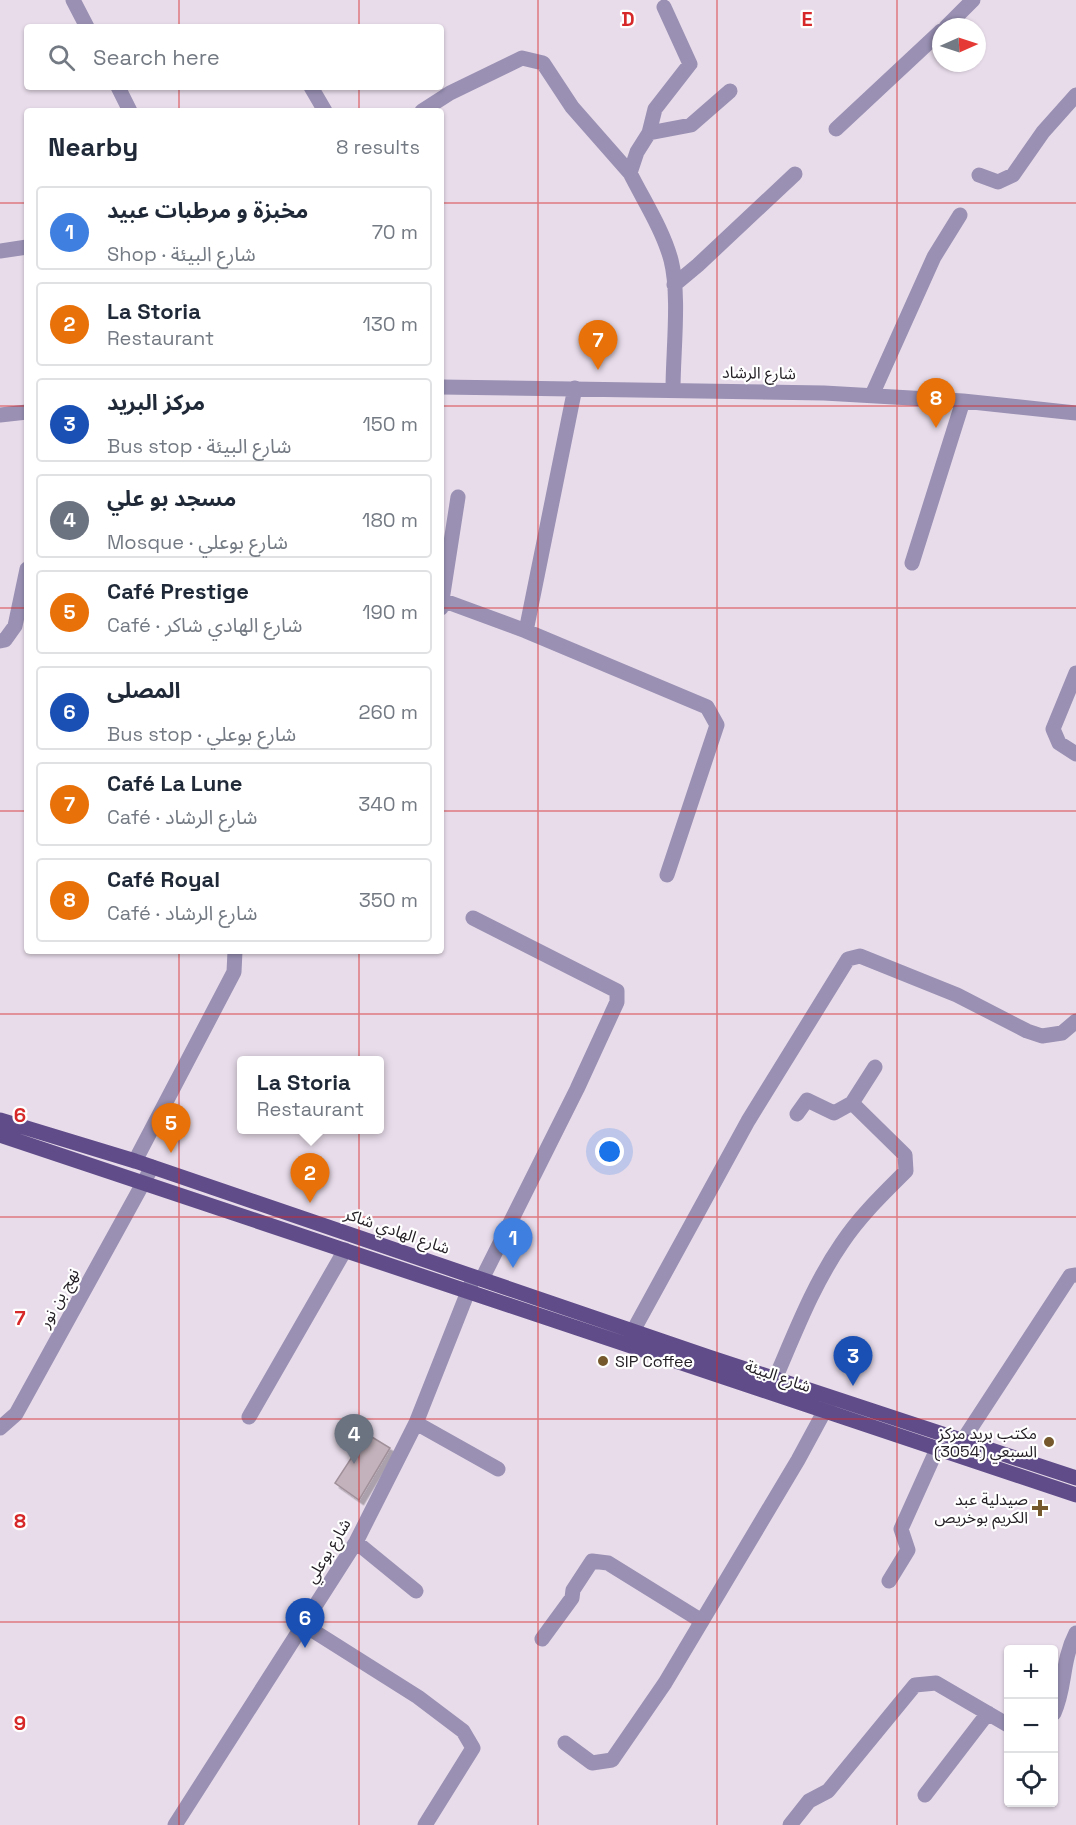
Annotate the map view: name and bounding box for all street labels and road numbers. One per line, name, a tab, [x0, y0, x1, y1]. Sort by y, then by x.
street label: شارع الرشاد	[722, 362, 796, 386]
street label: شارع الهادي شاكر	[340, 1203, 452, 1261]
street label: نهج بن نور	[34, 1265, 86, 1333]
street label: شارع البيئة	[742, 1355, 814, 1399]
street label: شارع بوعلي	[301, 1515, 357, 1588]

